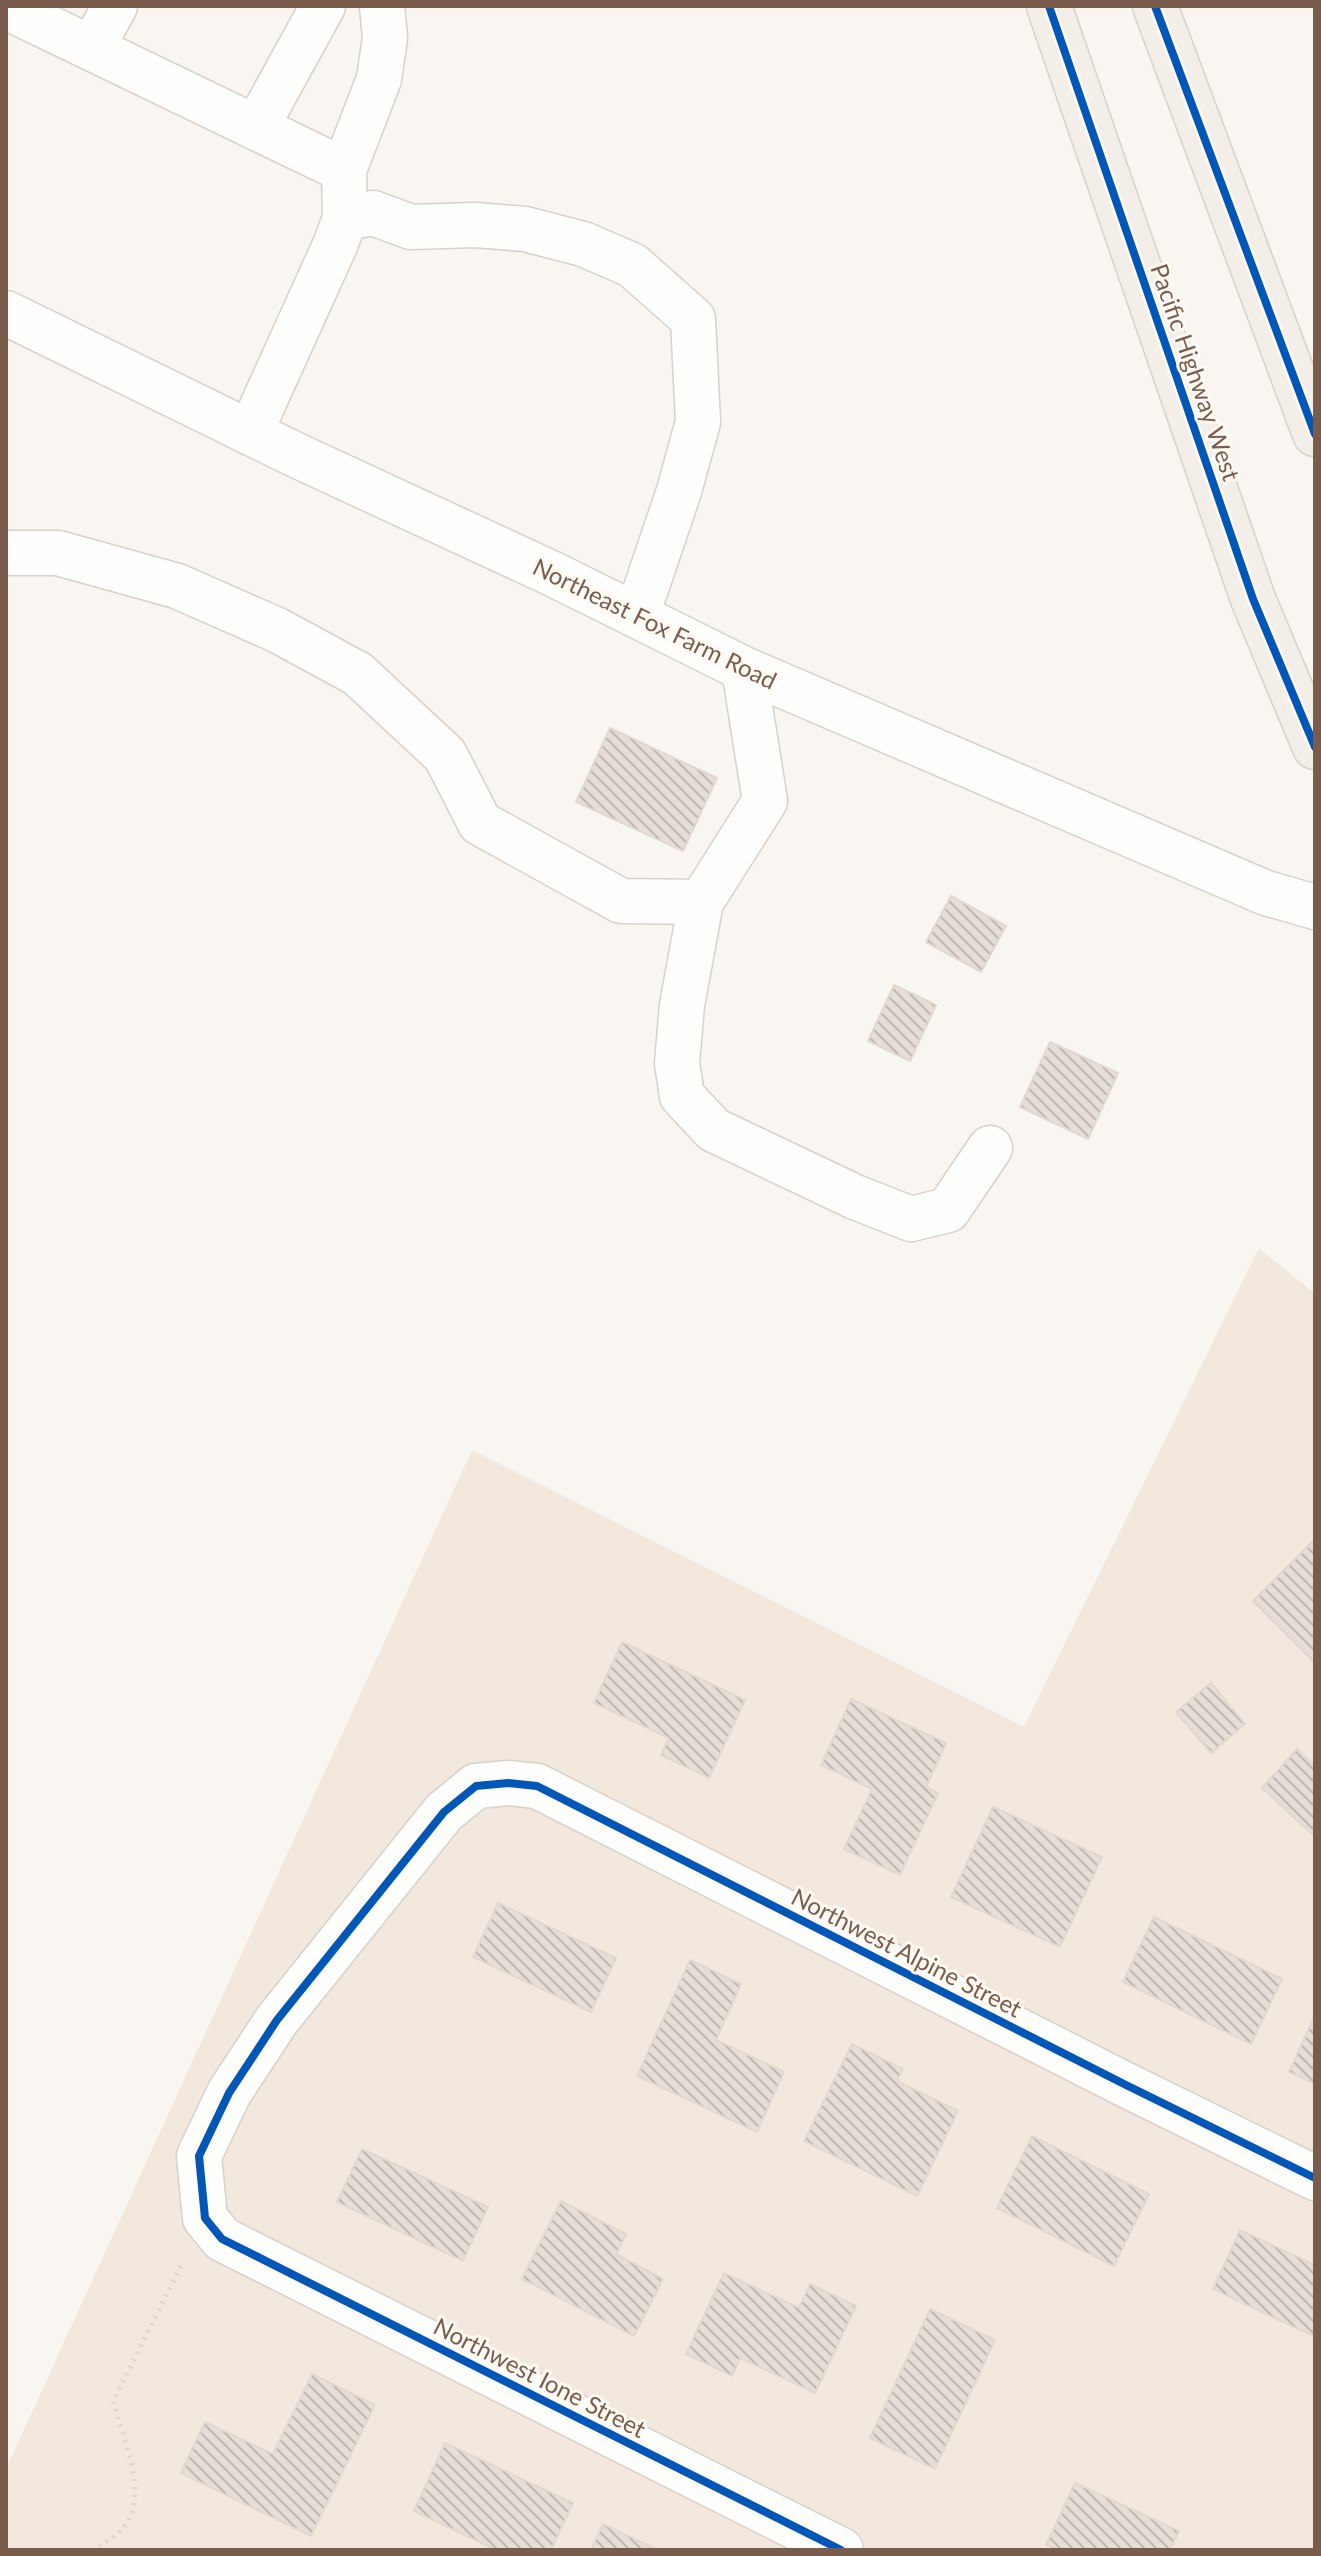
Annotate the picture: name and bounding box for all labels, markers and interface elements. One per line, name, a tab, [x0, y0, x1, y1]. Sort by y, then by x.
street label: Pacific Highway West	[1145, 260, 1247, 485]
street label: Northeast Fox Farm Road	[528, 551, 782, 695]
street label: Northwest Alpine Street	[787, 1881, 1027, 2023]
street label: Northwest Ione Street	[429, 2311, 651, 2443]

